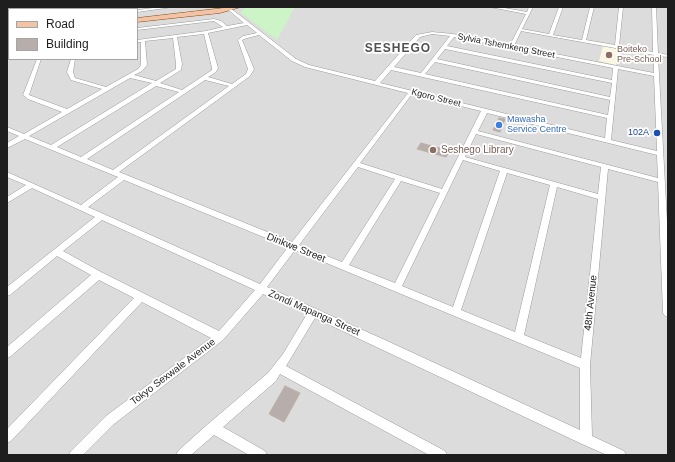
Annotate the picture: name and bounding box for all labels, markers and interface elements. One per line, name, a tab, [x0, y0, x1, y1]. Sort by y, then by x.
legend	[8, 8, 138, 60]
text: Road	[46, 17, 75, 31]
street label: Sylvia Tshemkeng Street	[456, 31, 556, 61]
text: Building	[46, 37, 89, 51]
district label: SESHEGO	[365, 42, 431, 56]
place label: Boiteko Pre-School	[617, 45, 662, 66]
marker: Boiteko Pre-School	[604, 50, 614, 60]
street label: Kgoro Street	[410, 87, 462, 109]
place label: Mawasha Service Centre	[507, 115, 567, 136]
marker: Mawasha Service Centre	[494, 120, 504, 130]
place label: 102A	[628, 128, 649, 138]
marker: 102A	[652, 128, 662, 138]
place label: Seshego Library	[441, 144, 514, 156]
marker: Seshego Library	[428, 145, 438, 155]
street label: Dinkwe Street	[265, 231, 327, 265]
street label: 48th Avenue	[582, 275, 600, 331]
street label: Zondi Mapanga Street	[266, 287, 362, 339]
street label: Tokyo Sexwale Avenue	[128, 336, 218, 408]

